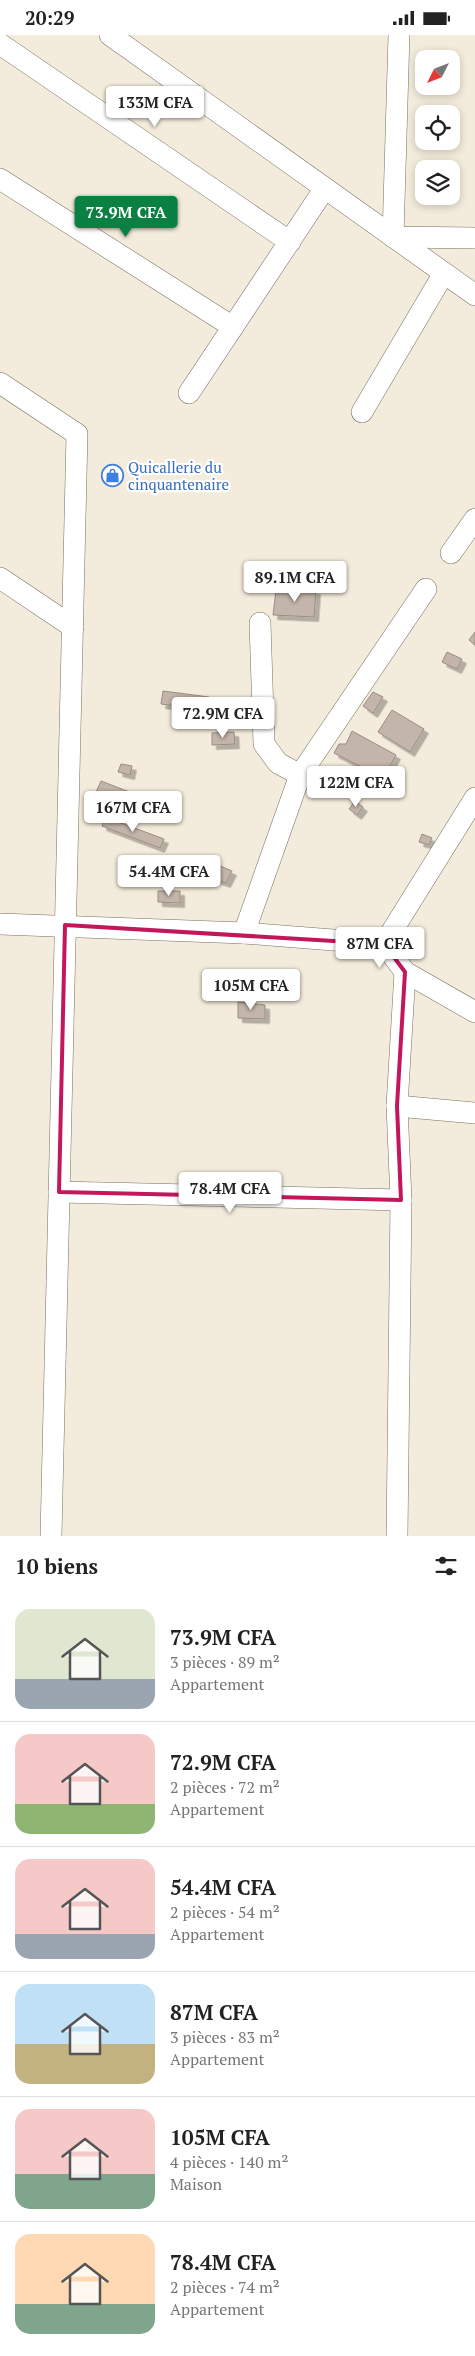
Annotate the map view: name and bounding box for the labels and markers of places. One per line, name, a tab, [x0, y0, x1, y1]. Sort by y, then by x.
pin: 133M CFA	[103, 86, 207, 128]
pin: 73.9M CFA	[69, 195, 183, 238]
place label: Quicallerie du cinquantenaire	[128, 457, 229, 494]
shop icon: Quicallerie du cinquantenaire	[100, 464, 124, 488]
pin: 89.1M CFA	[238, 561, 352, 603]
pin: 72.9M CFA	[166, 697, 280, 739]
pin: 122M CFA	[304, 765, 408, 808]
pin: 167M CFA	[81, 791, 185, 833]
pin: 54.4M CFA	[112, 855, 226, 897]
pin: 87M CFA	[334, 927, 426, 969]
pin: 105M CFA	[199, 969, 303, 1011]
pin: 78.4M CFA	[173, 1171, 287, 1214]

